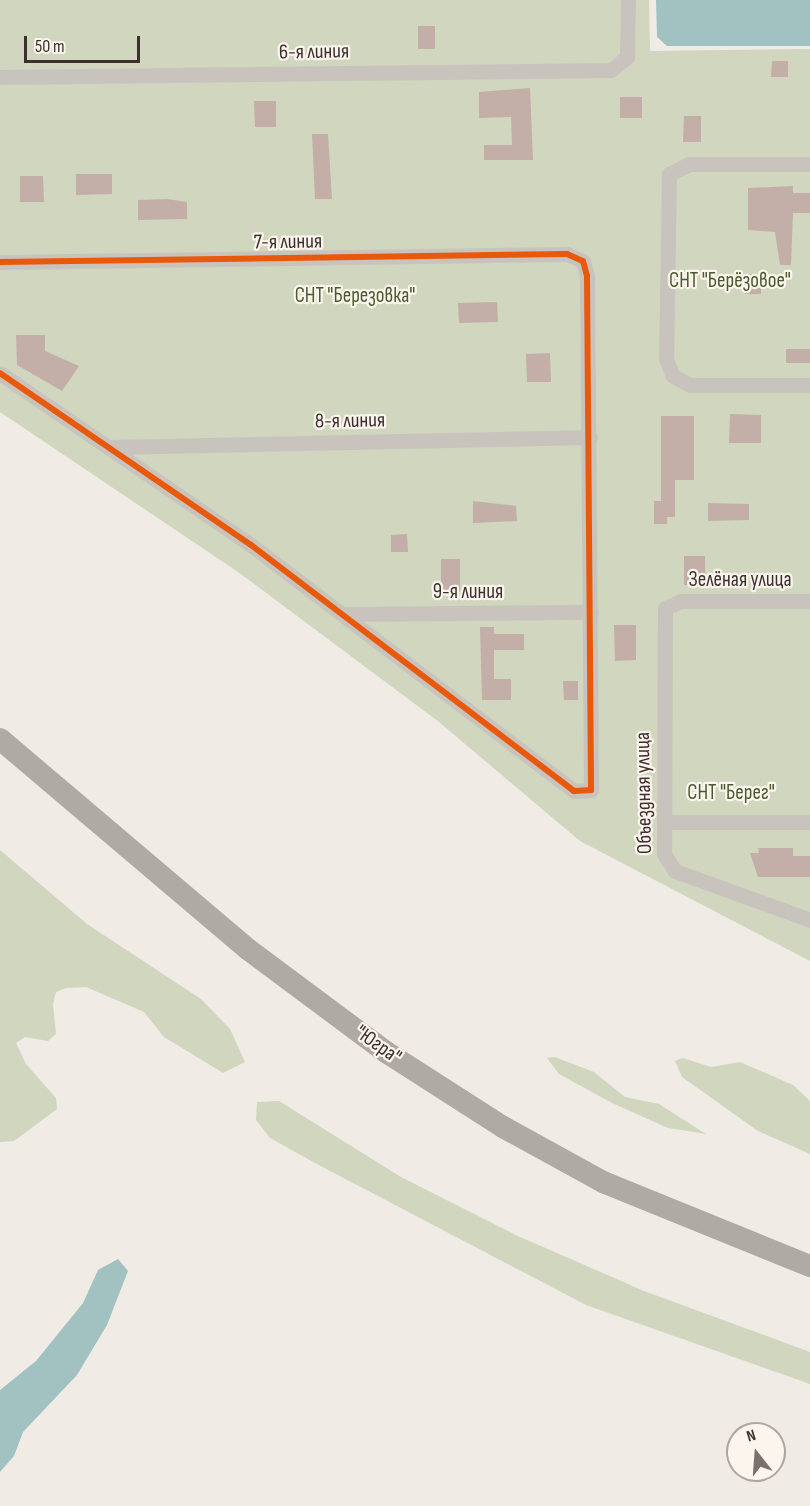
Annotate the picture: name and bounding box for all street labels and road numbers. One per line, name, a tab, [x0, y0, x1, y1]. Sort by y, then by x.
street label: 6-я линия	[279, 39, 349, 65]
street label: 7-я линия	[254, 229, 322, 255]
street label: 8-я линия	[315, 408, 385, 434]
street label: Зелёная улица	[689, 567, 791, 593]
street label: 9-я линия	[433, 579, 503, 605]
street label: Объездная улица	[630, 732, 658, 854]
street label: "Югра"	[350, 1020, 406, 1070]

